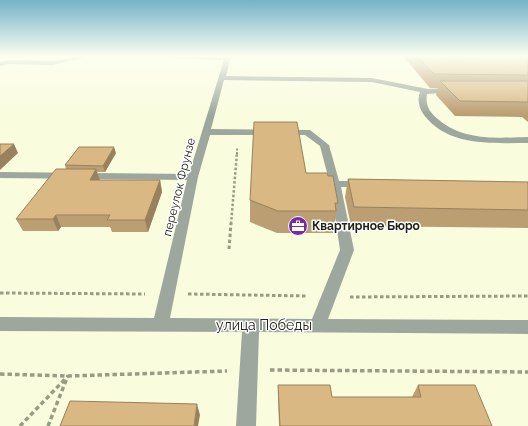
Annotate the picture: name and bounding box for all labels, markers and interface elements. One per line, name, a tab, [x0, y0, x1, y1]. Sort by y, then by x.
street label: переулок Фрунзе	[160, 136, 198, 238]
office icon: Квартирное Бюро	[287, 215, 309, 237]
place label: Квартирное Бюро	[312, 219, 420, 233]
street label: улица Победы	[216, 317, 312, 333]

